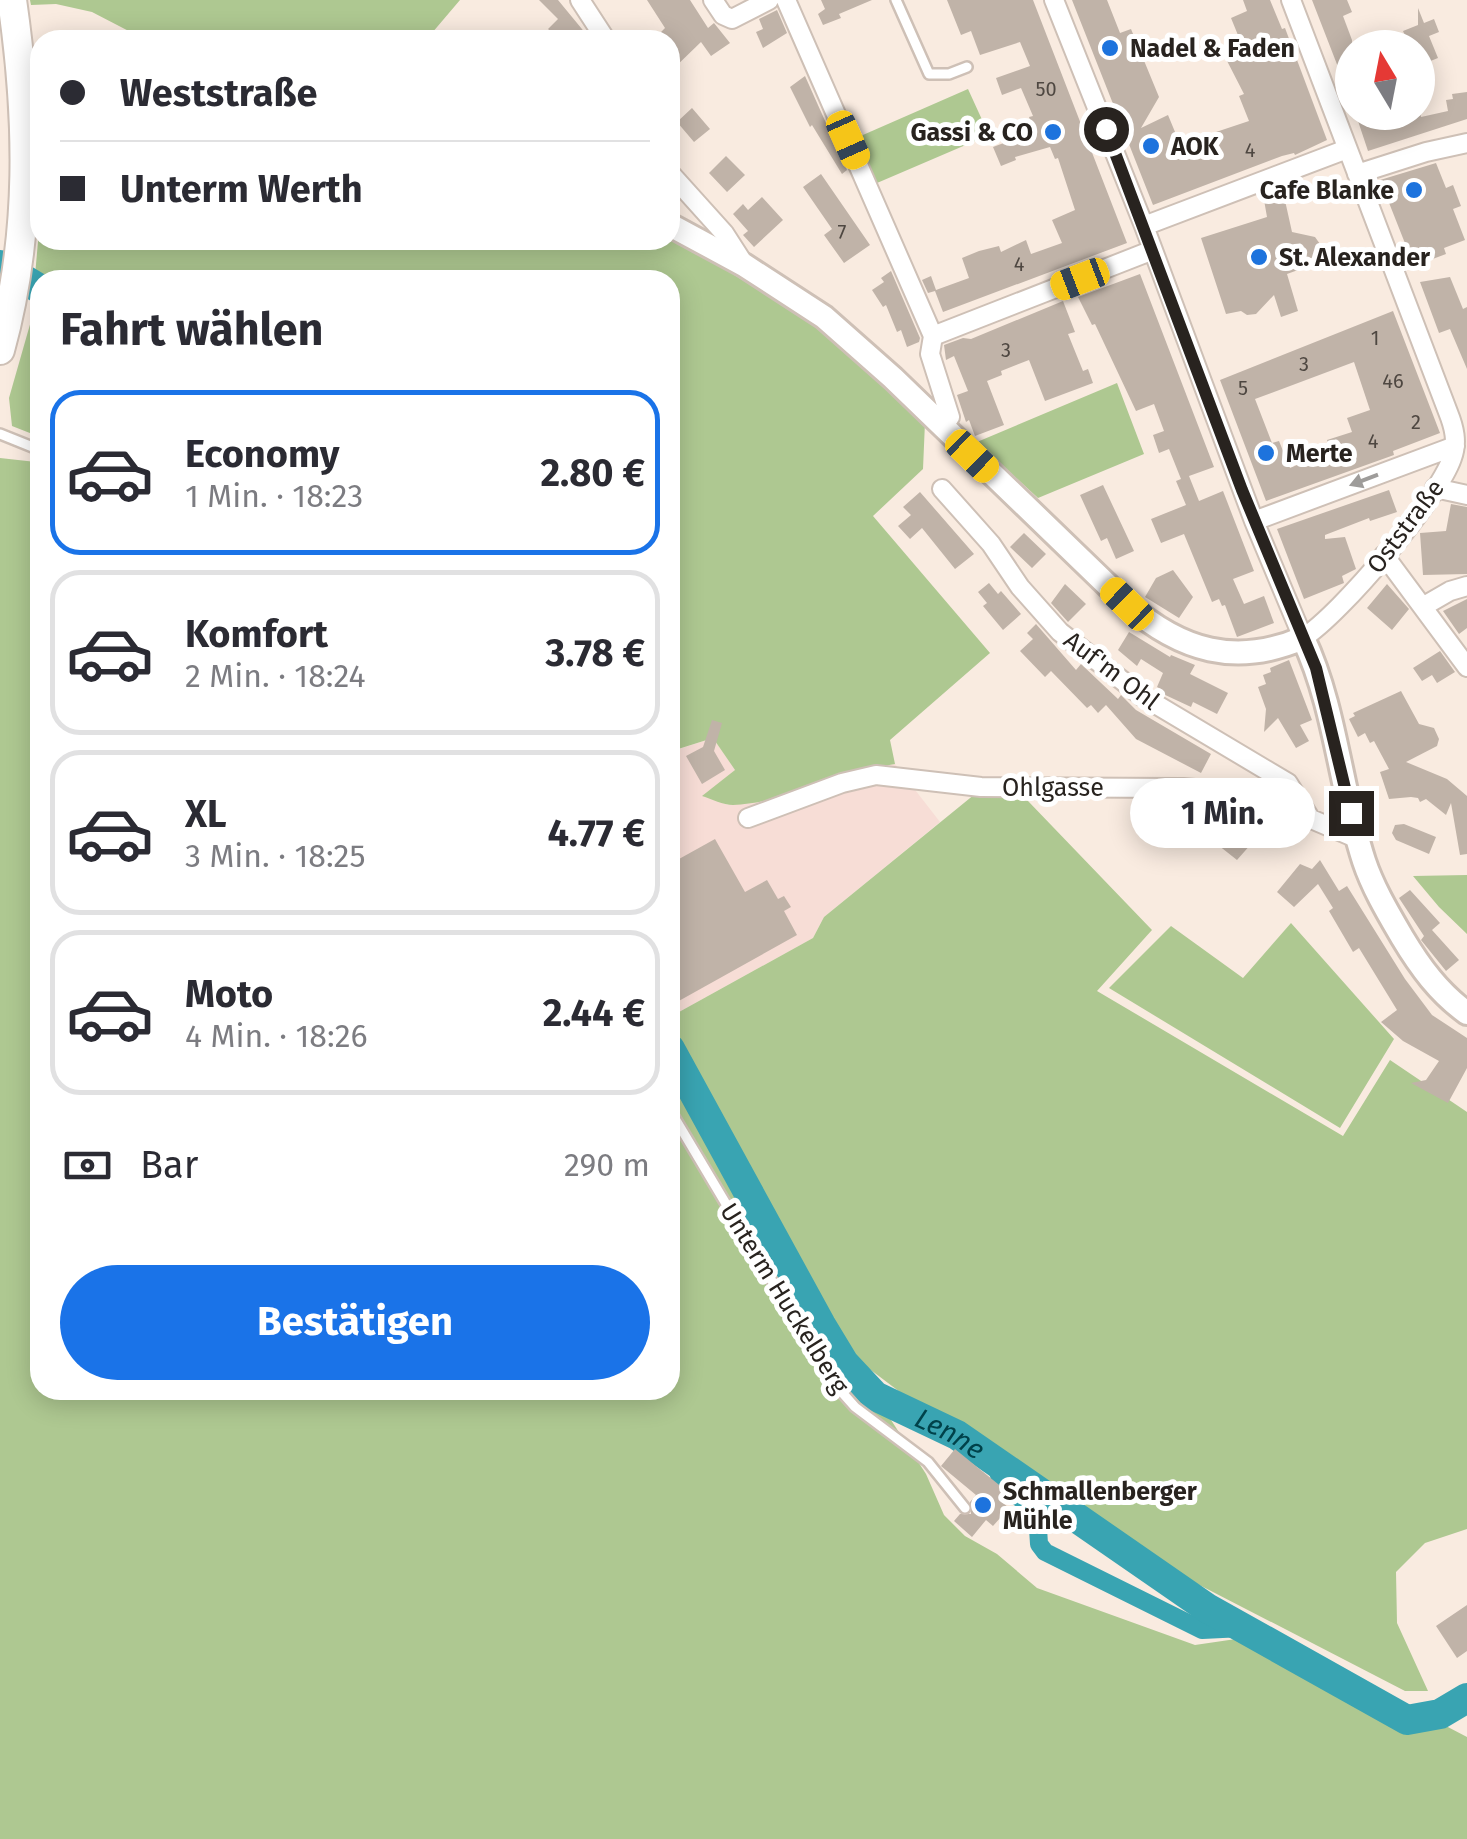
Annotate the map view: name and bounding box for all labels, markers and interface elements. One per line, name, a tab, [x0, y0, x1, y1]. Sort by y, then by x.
north arrow	[1335, 30, 1435, 130]
map controls	[1335, 30, 1435, 130]
place label: Nadel & Faden	[1130, 34, 1295, 64]
marker: Nadel & Faden	[1099, 37, 1121, 59]
text: Weststraße	[120, 70, 318, 116]
house number: 50	[1035, 77, 1057, 101]
car	[822, 106, 874, 174]
route start	[1084, 107, 1129, 152]
place label: Gassi & CO	[910, 118, 1033, 148]
marker: Gassi & CO	[1042, 121, 1064, 143]
place label: AOK	[1170, 132, 1220, 162]
marker: AOK	[1140, 135, 1162, 157]
house number: 4	[1245, 138, 1256, 162]
text: Unterm Werth	[120, 166, 363, 212]
place label: Cafe Blanke	[1260, 176, 1394, 206]
marker: Cafe Blanke	[1403, 179, 1425, 201]
house number: 7	[838, 220, 847, 244]
place label: St. Alexander	[1279, 243, 1431, 273]
marker: St. Alexander	[1248, 246, 1270, 268]
house number: 4	[1014, 252, 1025, 276]
car	[1047, 254, 1113, 304]
text: Fahrt wählen	[60, 303, 324, 357]
house number: 1	[1371, 326, 1379, 350]
house number: 3	[1001, 338, 1011, 362]
house number: 3	[1299, 352, 1309, 376]
house number: 46	[1382, 369, 1404, 393]
house number: 5	[1238, 376, 1248, 400]
house number: 2	[1411, 410, 1421, 434]
car	[940, 424, 1004, 488]
icon: car	[65, 428, 155, 518]
house number: 4	[1368, 429, 1379, 453]
text: Economy	[185, 431, 340, 477]
place label: Merte	[1286, 439, 1353, 469]
marker: Merte	[1255, 442, 1277, 464]
text: 2.80 €	[540, 450, 645, 496]
one-way arrow	[1349, 473, 1379, 488]
street label: Oststraße	[1361, 474, 1451, 579]
text: 1 Min. · 18:23	[185, 477, 363, 515]
car	[1095, 572, 1159, 636]
icon: car	[65, 608, 155, 698]
text: Komfort	[185, 611, 328, 657]
street label: Auf'm Ohl	[1058, 625, 1165, 716]
text: 3.78 €	[545, 630, 645, 676]
text: 2 Min. · 18:24	[185, 657, 365, 695]
street label: Ohlgasse	[1002, 773, 1104, 803]
callout: 1 Min.	[1131, 778, 1316, 848]
icon: car	[65, 788, 155, 878]
text: XL	[185, 791, 227, 837]
route end	[1329, 791, 1374, 836]
text: 1 Min.	[1181, 794, 1264, 832]
text: 4.77 €	[547, 810, 645, 856]
text: 3 Min. · 18:25	[185, 837, 365, 875]
icon: car	[65, 968, 155, 1058]
text: Moto	[185, 971, 273, 1017]
text: 2.44 €	[543, 990, 645, 1036]
text: 4 Min. · 18:26	[185, 1017, 368, 1055]
icon: cash	[60, 1138, 115, 1193]
text: Bar	[140, 1142, 198, 1188]
text: 290 m	[564, 1146, 650, 1184]
street label: Unterm Huckelberg	[713, 1198, 855, 1399]
button: Bestätigen	[60, 1265, 650, 1380]
water label: Lenne	[910, 1401, 991, 1466]
place label: Schmallenberger Mühle	[1003, 1477, 1198, 1536]
marker: Schmallenberger Mühle	[972, 1494, 994, 1516]

